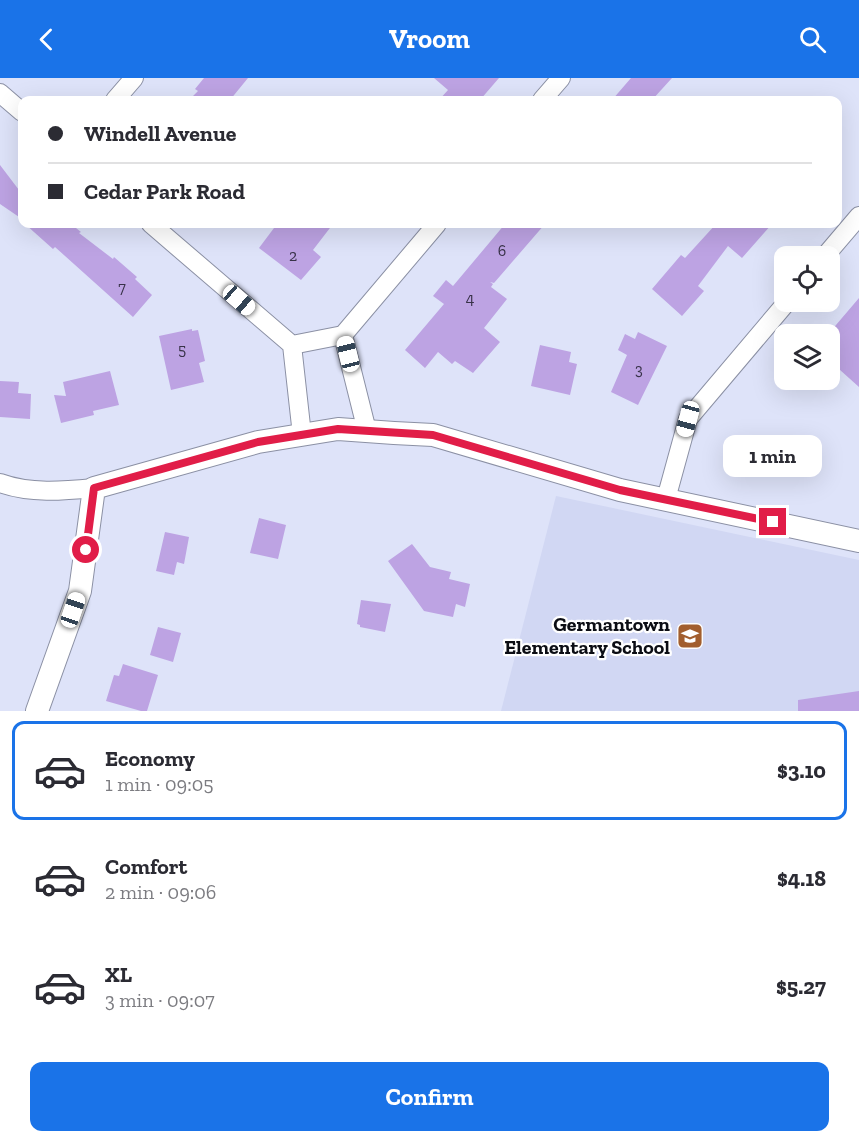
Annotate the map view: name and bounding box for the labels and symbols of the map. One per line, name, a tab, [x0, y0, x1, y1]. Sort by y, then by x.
house number: 6	[498, 241, 506, 260]
house number: 2	[289, 246, 297, 265]
house number: 7	[118, 278, 126, 297]
car	[220, 281, 258, 319]
house number: 4	[466, 289, 475, 308]
car	[335, 334, 361, 374]
house number: 5	[178, 340, 186, 359]
house number: 3	[635, 360, 643, 379]
car	[675, 399, 701, 439]
callout: 1 min	[724, 435, 822, 477]
route end	[759, 508, 786, 535]
route start	[72, 536, 99, 563]
car	[59, 590, 87, 630]
place label: Germantown Elementary School	[504, 612, 670, 659]
school or university icon: Germantown Elementary School	[675, 621, 705, 651]

